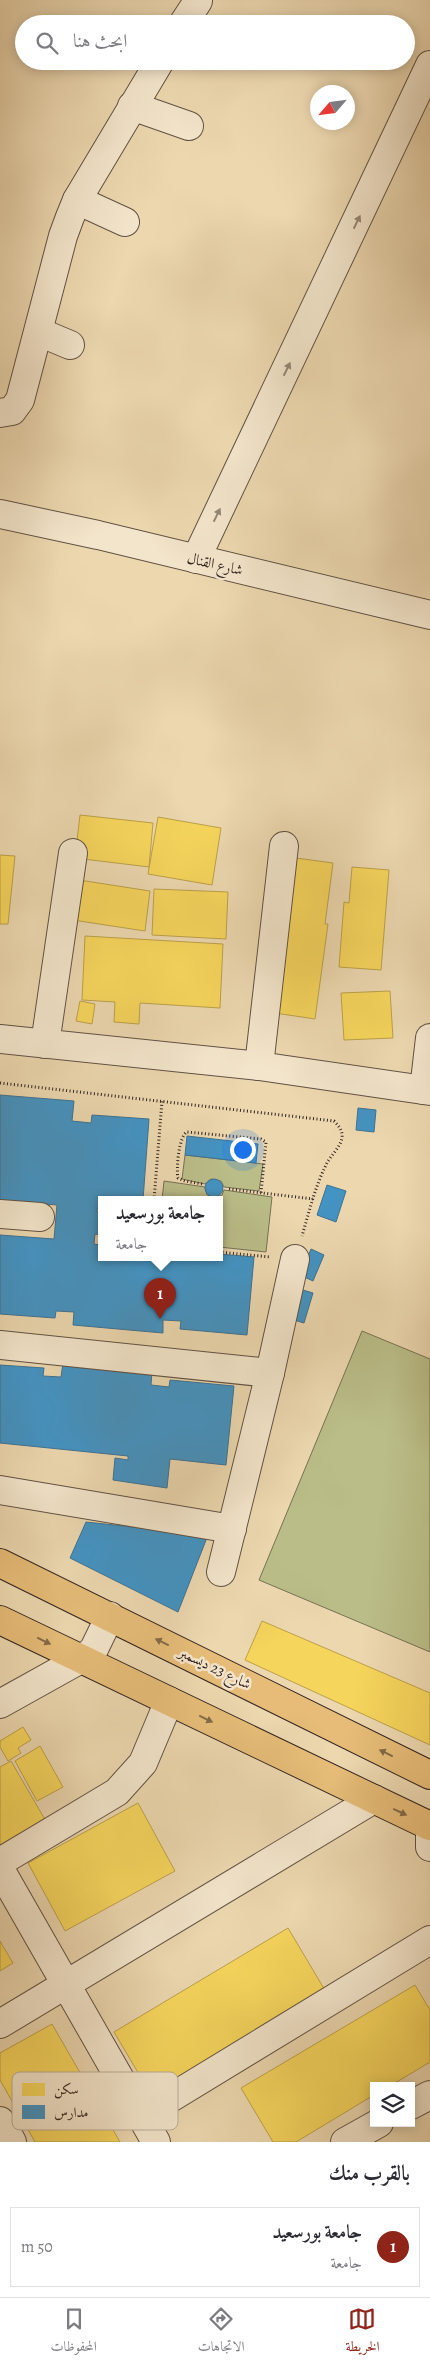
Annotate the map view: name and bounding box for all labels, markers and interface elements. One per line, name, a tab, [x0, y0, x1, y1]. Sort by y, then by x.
search box	[15, 15, 415, 70]
text: ابحث هنا	[73, 28, 127, 54]
icon: search	[33, 29, 61, 57]
north arrow	[310, 85, 355, 130]
one-way arrow	[353, 215, 361, 229]
one-way arrow	[283, 362, 291, 376]
one-way arrow	[213, 508, 221, 522]
street label: شارع القنال	[184, 548, 245, 583]
your location	[230, 1137, 256, 1163]
popup	[98, 1196, 223, 1261]
text: جامعة بورسعيد	[116, 1200, 205, 1226]
text: جامعة	[116, 1233, 147, 1255]
pin: 1	[144, 1278, 176, 1319]
one-way arrow	[37, 1638, 51, 1646]
one-way arrow	[155, 1638, 170, 1646]
street label: شارع 23 ديسمبر	[172, 1641, 254, 1697]
one-way arrow	[199, 1715, 213, 1723]
one-way arrow	[379, 1749, 393, 1757]
one-way arrow	[393, 1808, 407, 1816]
legend	[12, 2072, 178, 2130]
text: سكن	[54, 2080, 79, 2099]
map controls	[370, 2082, 415, 2127]
button: layers	[370, 2082, 415, 2127]
text: مدارس	[54, 2103, 89, 2122]
text: بالقرب منك	[329, 2159, 410, 2187]
text: جامعة بورسعيد	[272, 2219, 362, 2245]
text: 50 m	[21, 2236, 53, 2258]
text: 1	[390, 2236, 396, 2258]
text: جامعة	[330, 2252, 362, 2274]
tab: المحفوظات	[51, 2305, 97, 2360]
tab: الاتجاهات	[198, 2305, 244, 2360]
tab: الخريطة	[345, 2305, 380, 2360]

